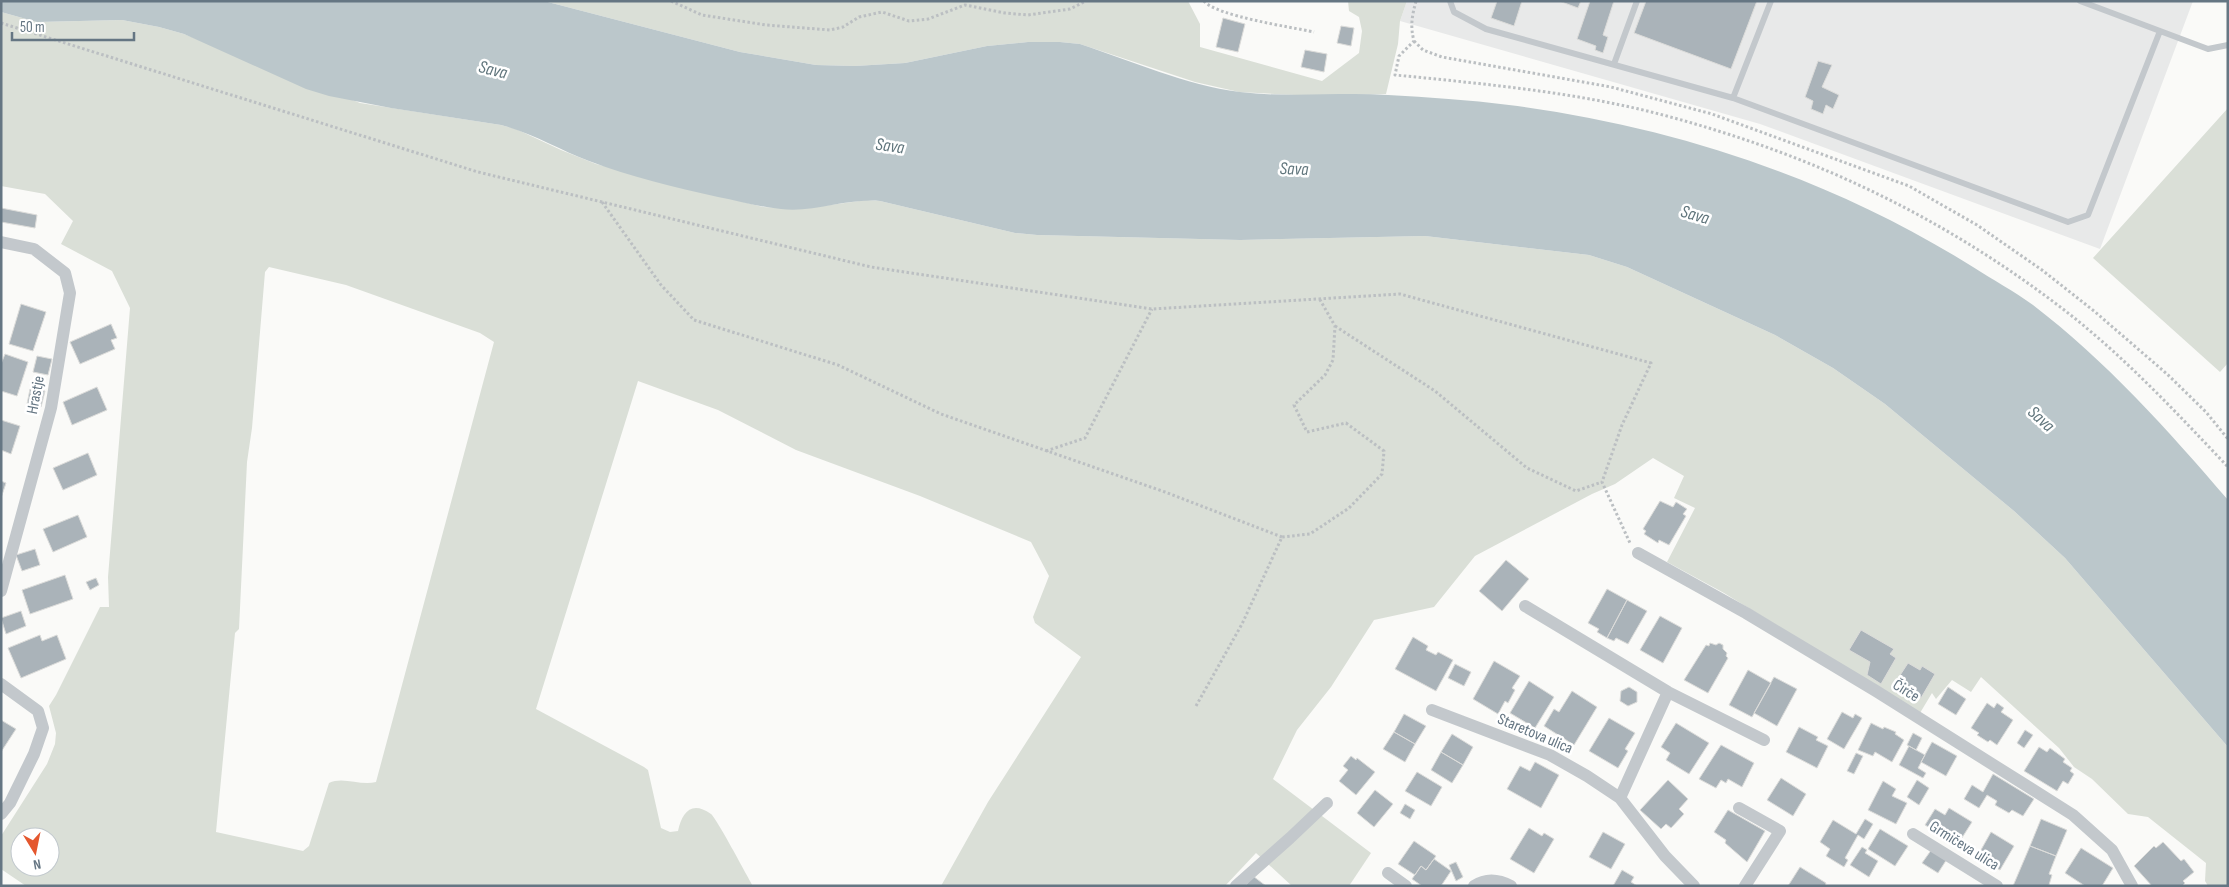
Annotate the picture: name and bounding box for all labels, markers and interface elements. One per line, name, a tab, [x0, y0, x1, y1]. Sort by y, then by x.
scale bar	[12, 10, 135, 42]
text: 50 m	[20, 18, 45, 37]
water label: Sava	[477, 56, 510, 84]
water label: Sava	[874, 134, 906, 158]
water label: Sava	[1279, 158, 1309, 180]
water label: Sava	[1678, 201, 1712, 229]
street label: Hrastje	[23, 374, 49, 416]
water label: Sava	[2023, 402, 2059, 437]
street label: Čirče	[1889, 676, 1923, 706]
street label: Staretova ulica	[1495, 710, 1575, 758]
street label: Grmičeva ulica	[1926, 817, 2002, 875]
north arrow	[10, 827, 60, 877]
text: N	[32, 855, 42, 873]

